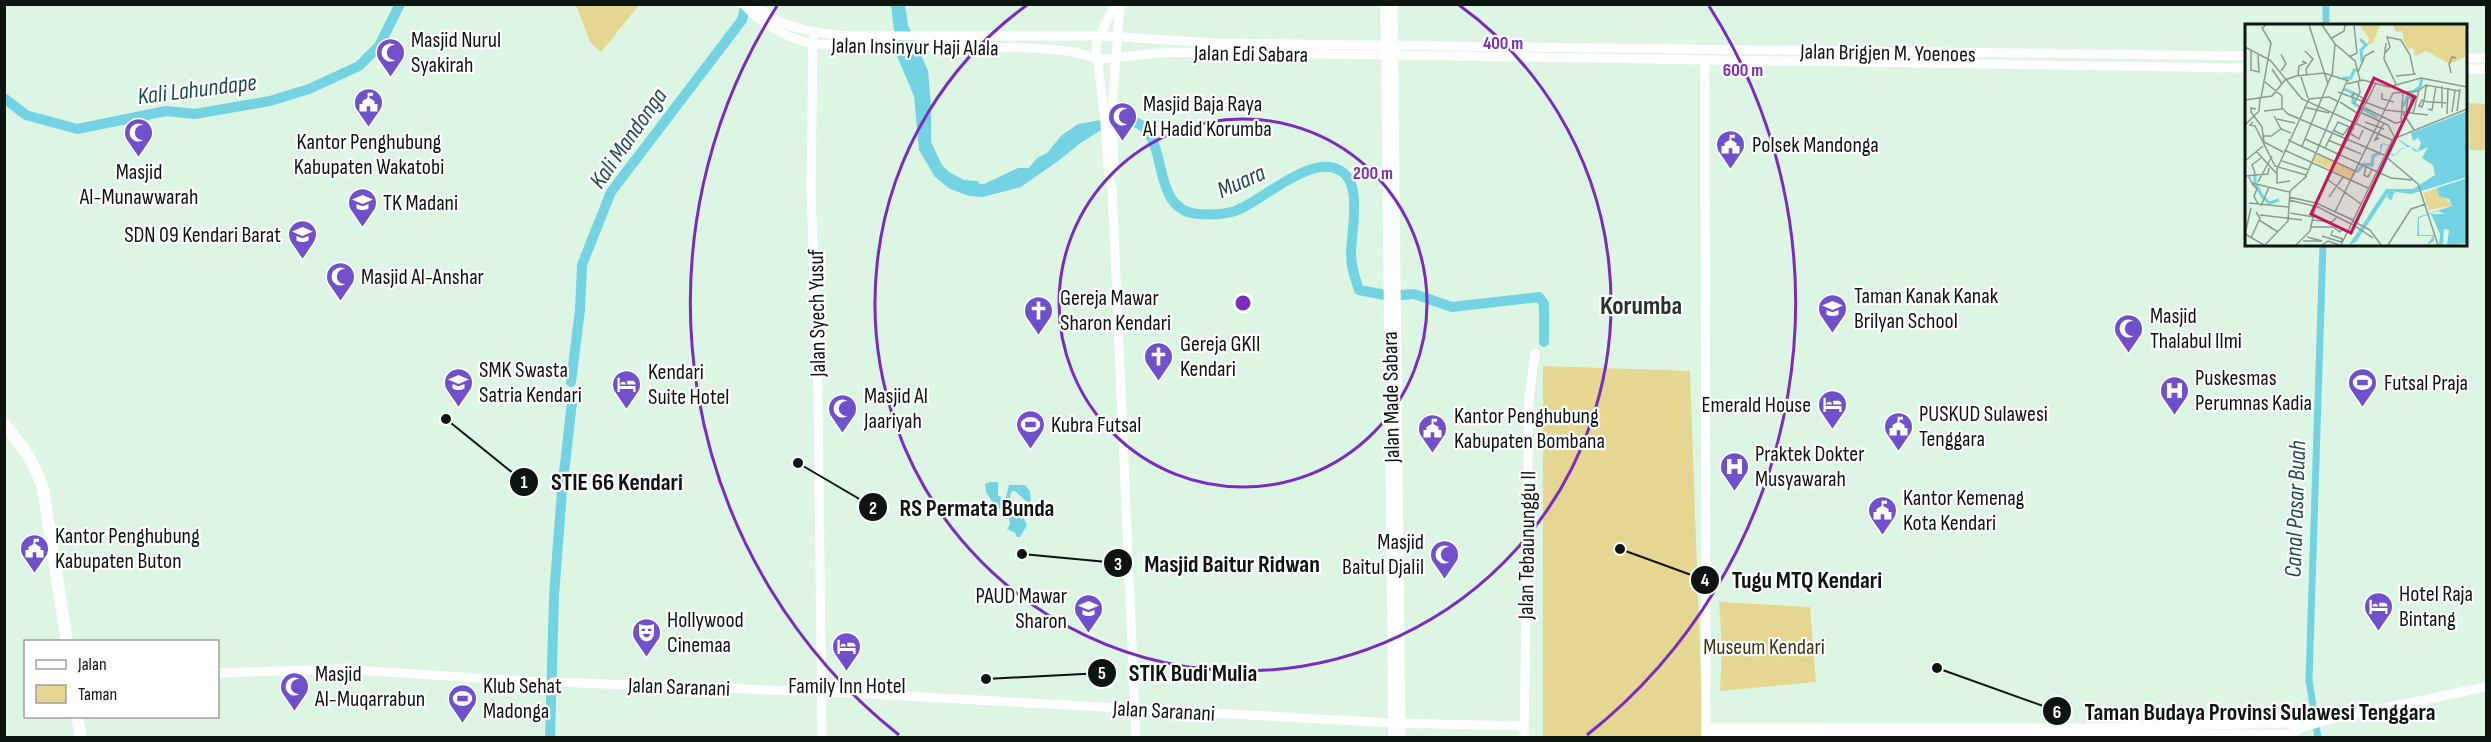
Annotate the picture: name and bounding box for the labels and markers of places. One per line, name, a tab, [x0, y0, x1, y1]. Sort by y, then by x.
place label: Masjid Nurul Syakirah	[411, 27, 501, 79]
mosque icon: Masjid Nurul Syakirah	[374, 36, 406, 78]
public building icon: Kantor Penghubung Kabupaten Wakatobi	[353, 86, 385, 128]
place label: Masjid Baja Raya Al Hadid Korumba	[1142, 91, 1272, 143]
mosque icon: Masjid Baja Raya Al Hadid Korumba	[1106, 100, 1138, 142]
mosque icon: Masjid Al-Munawwarah	[123, 116, 155, 158]
public building icon: Polsek Mandonga	[1715, 128, 1747, 170]
place label: Kantor Penghubung Kabupaten Wakatobi	[294, 129, 444, 181]
place label: Polsek Mandonga	[1752, 132, 1879, 159]
place label: Masjid Al-Munawwarah	[79, 159, 198, 211]
school or university icon: TK Madani	[346, 186, 378, 228]
place label: TK Madani	[383, 190, 458, 217]
school or university icon: SDN 09 Kendari Barat	[286, 218, 318, 260]
place label: SDN 09 Kendari Barat	[124, 222, 281, 249]
mosque icon: Masjid Al-Anshar	[324, 260, 356, 302]
place label: Masjid Al-Anshar	[361, 264, 484, 291]
place label: Taman Kanak Kanak Brilyan School	[1854, 283, 1999, 335]
place label: Gereja Mawar Sharon Kendari	[1060, 285, 1171, 337]
school or university icon: Taman Kanak Kanak Brilyan School	[1817, 292, 1849, 334]
centre of rings	[1233, 293, 1253, 313]
church icon: Gereja Mawar Sharon Kendari	[1023, 294, 1055, 336]
place label: Masjid Thalabul Ilmi	[2150, 303, 2242, 355]
mosque icon: Masjid Thalabul Ilmi	[2113, 312, 2145, 354]
place label: Gereja GKII Kendari	[1180, 331, 1260, 383]
church icon: Gereja GKII Kendari	[1143, 340, 1175, 382]
place label: SMK Swasta Satria Kendari	[479, 357, 582, 409]
place label: Kendari Suite Hotel	[648, 359, 729, 411]
place label: Puskesmas Perumnas Kadia	[2195, 365, 2312, 417]
school or university icon: SMK Swasta Satria Kendari	[442, 366, 474, 408]
sports icon: Futsal Praja	[2347, 366, 2379, 408]
hotel icon: Kendari Suite Hotel	[611, 368, 643, 410]
place label: Futsal Praja	[2384, 370, 2468, 397]
hospital icon: Puskesmas Perumnas Kadia	[2158, 374, 2190, 416]
place label: Masjid Al Jaariyah	[863, 383, 928, 435]
hotel icon: Emerald House	[1816, 388, 1848, 430]
mosque icon: Masjid Al Jaariyah	[827, 392, 859, 434]
place label: Emerald House	[1702, 392, 1811, 419]
place label: PUSKUD Sulawesi Tenggara	[1919, 401, 2048, 453]
place label: Kantor Penghubung Kabupaten Bombana	[1454, 403, 1605, 455]
sports icon: Kubra Futsal	[1014, 408, 1046, 450]
public building icon: PUSKUD Sulawesi Tenggara	[1882, 410, 1914, 452]
place label: Kubra Futsal	[1051, 412, 1141, 439]
public building icon: Kantor Penghubung Kabupaten Bombana	[1417, 412, 1449, 454]
place label: Praktek Dokter Musyawarah	[1755, 441, 1865, 493]
hospital icon: Praktek Dokter Musyawarah	[1718, 450, 1750, 492]
callout: STIE 66 Kendari	[509, 461, 695, 503]
place label: Kantor Kemenag Kota Kendari	[1903, 485, 2025, 537]
callout: RS Permata Bunda	[858, 486, 1067, 528]
public building icon: Kantor Kemenag Kota Kendari	[1866, 494, 1898, 536]
place label: Kantor Penghubung Kabupaten Buton	[55, 523, 200, 575]
place label: Masjid Baitul Djalil	[1342, 529, 1424, 581]
public building icon: Kantor Penghubung Kabupaten Buton	[18, 532, 50, 574]
mosque icon: Masjid Baitul Djalil	[1429, 538, 1461, 580]
callout: Masjid Baitur Ridwan	[1103, 542, 1332, 584]
callout: Tugu MTQ Kendari	[1690, 559, 1894, 601]
place label: Hotel Raja Bintang	[2399, 581, 2473, 633]
place label: PAUD Mawar Sharon	[975, 583, 1067, 635]
hotel icon: Hotel Raja Bintang	[2362, 590, 2394, 632]
school or university icon: PAUD Mawar Sharon	[1072, 592, 1104, 634]
place label: Hollywood Cinemaa	[667, 607, 744, 659]
theatre icon: Hollywood Cinemaa	[630, 616, 662, 658]
hotel icon: Family Inn Hotel	[831, 630, 863, 672]
callout: STIK Budi Mulia	[1087, 652, 1269, 694]
place label: Masjid Al-Muqarrabun	[314, 661, 425, 713]
mosque icon: Masjid Al-Muqarrabun	[278, 670, 310, 712]
place label: Klub Sehat Madonga	[483, 673, 562, 725]
place label: Family Inn Hotel	[788, 673, 906, 700]
sports icon: Klub Sehat Madonga	[446, 682, 478, 724]
callout: Taman Budaya Provinsi Sulawesi Tenggara	[2042, 690, 2447, 732]

